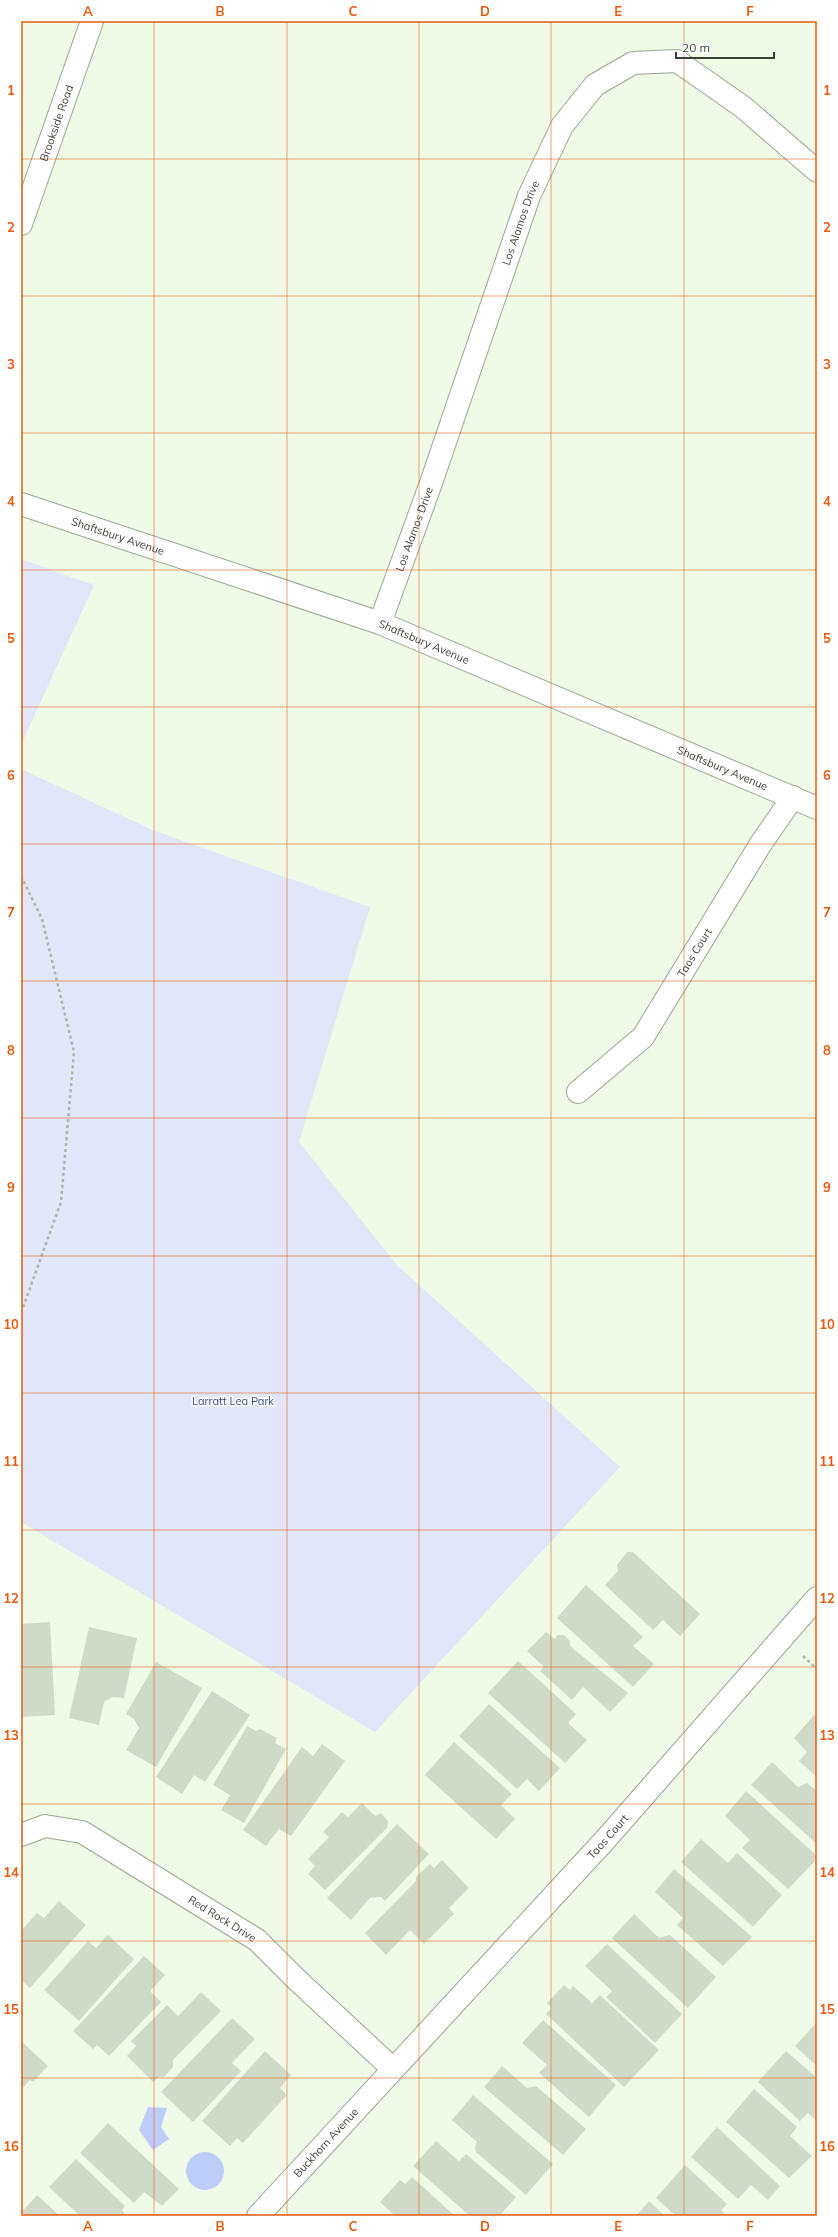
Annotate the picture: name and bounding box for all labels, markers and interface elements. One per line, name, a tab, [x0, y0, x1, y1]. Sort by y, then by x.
text: A	[83, 3, 93, 19]
text: B	[216, 3, 225, 19]
text: C	[349, 3, 358, 19]
text: D	[480, 3, 490, 19]
text: E	[614, 3, 622, 19]
text: F	[746, 3, 754, 19]
scale bar	[676, 34, 774, 60]
text: 20 m	[682, 40, 710, 55]
text: 1	[7, 82, 15, 98]
text: 1	[823, 82, 831, 98]
street label: Brookside Road	[36, 83, 76, 163]
street label: Los Alamos Drive	[499, 178, 542, 267]
text: 2	[7, 219, 15, 235]
text: 2	[823, 219, 831, 235]
text: 3	[7, 356, 15, 372]
text: 3	[823, 356, 831, 372]
street label: Los Alamos Drive	[392, 485, 436, 573]
text: 4	[7, 493, 15, 509]
text: 4	[823, 493, 831, 509]
street label: Shaftsbury Avenue	[70, 514, 166, 558]
street label: Shaftsbury Avenue	[377, 616, 471, 667]
text: 5	[7, 630, 15, 646]
text: 5	[823, 630, 831, 646]
street label: Shaftsbury Avenue	[675, 743, 770, 793]
text: 6	[7, 767, 15, 783]
text: 6	[823, 767, 831, 783]
text: 7	[7, 904, 15, 920]
text: 7	[823, 904, 831, 920]
street label: Taos Court	[674, 925, 715, 980]
text: 8	[7, 1042, 15, 1058]
text: 8	[823, 1042, 831, 1058]
text: 9	[7, 1179, 15, 1195]
text: 9	[823, 1179, 831, 1195]
text: 10	[3, 1316, 19, 1332]
text: 10	[819, 1316, 835, 1332]
park label: Larratt Lea Park	[192, 1394, 274, 1408]
text: 11	[3, 1453, 19, 1469]
text: 11	[819, 1453, 835, 1469]
text: 12	[3, 1590, 19, 1606]
text: 12	[819, 1590, 835, 1606]
text: 13	[3, 1727, 19, 1743]
text: 13	[819, 1727, 835, 1743]
street label: Taos Court	[584, 1811, 631, 1862]
text: 14	[3, 1864, 19, 1880]
text: 14	[819, 1864, 835, 1880]
street label: Red Rock Drive	[186, 1892, 259, 1945]
text: 15	[3, 2001, 19, 2017]
text: 15	[819, 2001, 835, 2017]
street label: Buckhorn Avenue	[290, 2105, 361, 2180]
text: 16	[3, 2138, 19, 2154]
text: 16	[819, 2138, 835, 2154]
text: A	[83, 2218, 93, 2234]
text: B	[216, 2218, 225, 2234]
text: C	[349, 2218, 358, 2234]
text: D	[480, 2218, 490, 2234]
text: E	[614, 2218, 622, 2234]
text: F	[746, 2218, 754, 2234]

